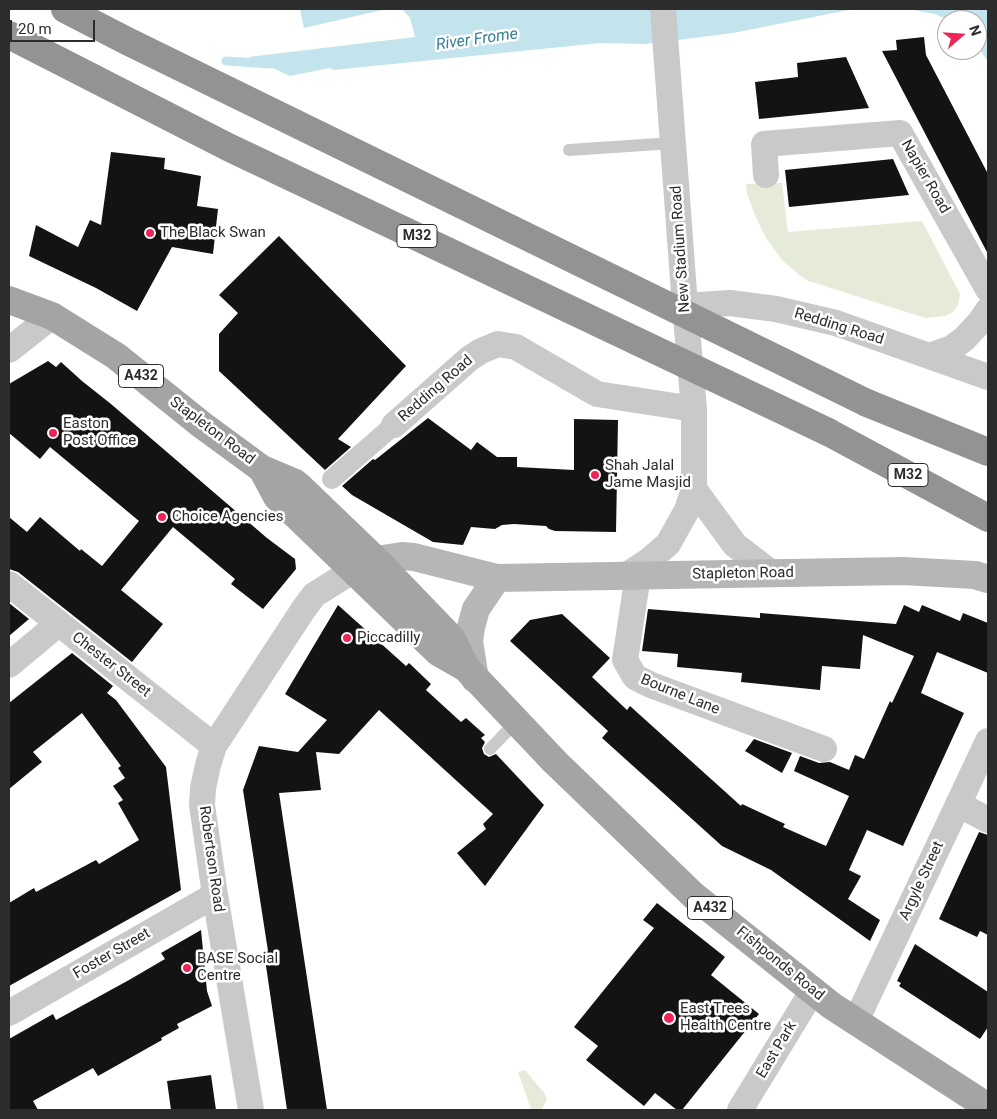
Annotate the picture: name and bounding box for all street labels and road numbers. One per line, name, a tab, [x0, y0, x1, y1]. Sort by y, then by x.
street label: Napier Road	[897, 137, 953, 217]
street label: New Stadium Road	[668, 185, 694, 313]
road number: M32	[397, 225, 437, 248]
street label: Redding Road	[792, 305, 886, 349]
street label: Redding Road	[395, 352, 477, 426]
road number: A432	[118, 364, 164, 388]
street label: Stapleton Road	[166, 393, 258, 469]
road number: M32	[888, 464, 928, 486]
street label: Stapleton Road	[692, 564, 794, 584]
street label: Chester Street	[68, 629, 154, 701]
street label: Bourne Lane	[638, 671, 722, 719]
street label: Robertson Road	[195, 805, 227, 913]
street label: Argyle Street	[896, 839, 948, 923]
road number: A432	[688, 896, 732, 920]
street label: Fishponds Road	[733, 923, 827, 1005]
street label: Foster Street	[70, 925, 154, 983]
street label: East Park	[753, 1018, 801, 1082]

